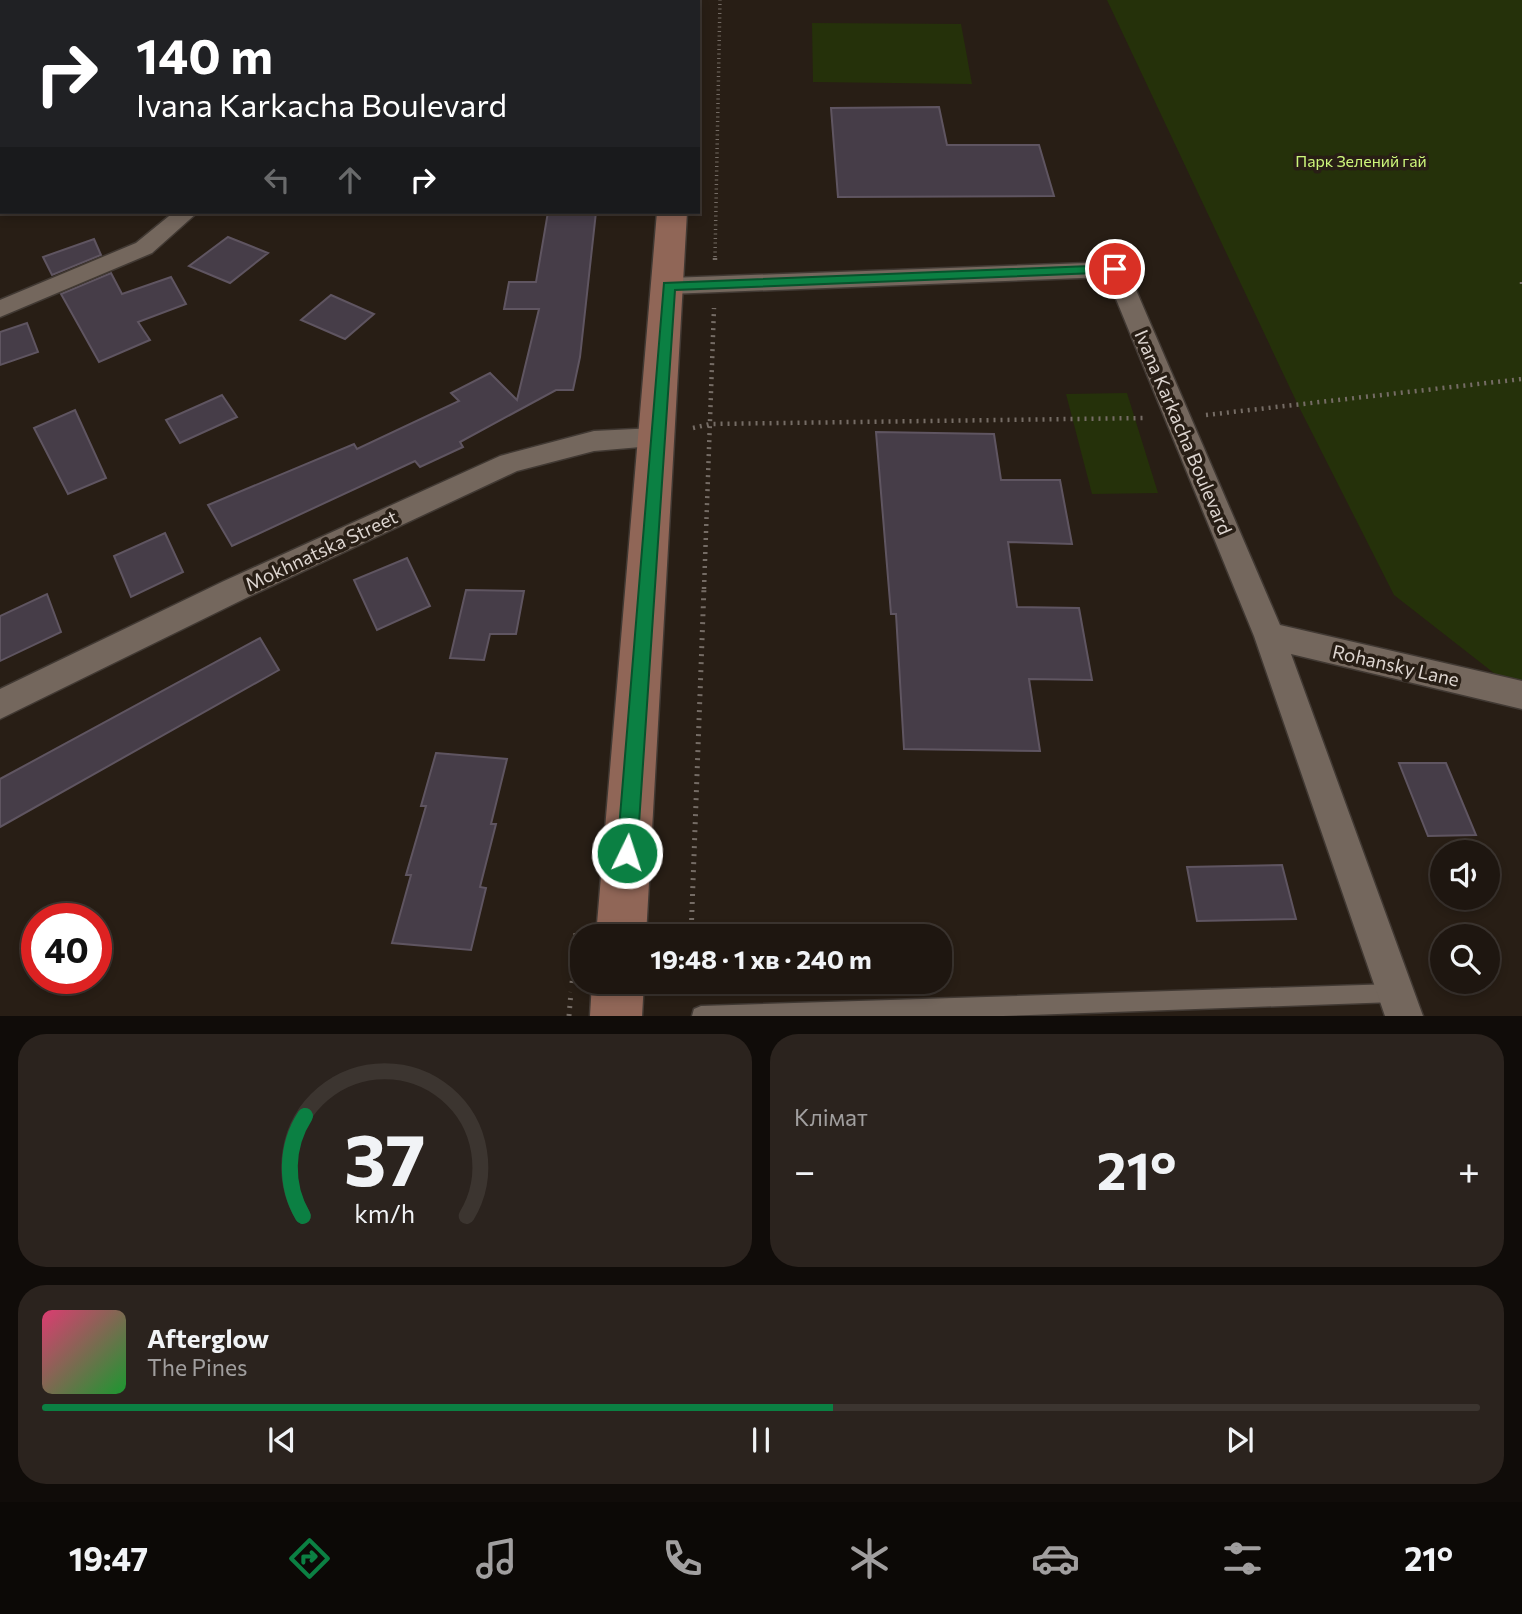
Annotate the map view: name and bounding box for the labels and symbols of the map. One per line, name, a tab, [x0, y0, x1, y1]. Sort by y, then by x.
park label: Парк Зелений гай	[1295, 151, 1427, 170]
pin	[1085, 239, 1145, 299]
street label: Ivana Karkacha Boulevard	[1130, 326, 1238, 538]
street label: Mokhnatska Street	[241, 505, 401, 595]
street label: Rohansky Lane	[1330, 639, 1462, 691]
position arrow	[590, 816, 664, 890]
speed limit sign: 40	[21, 903, 112, 994]

